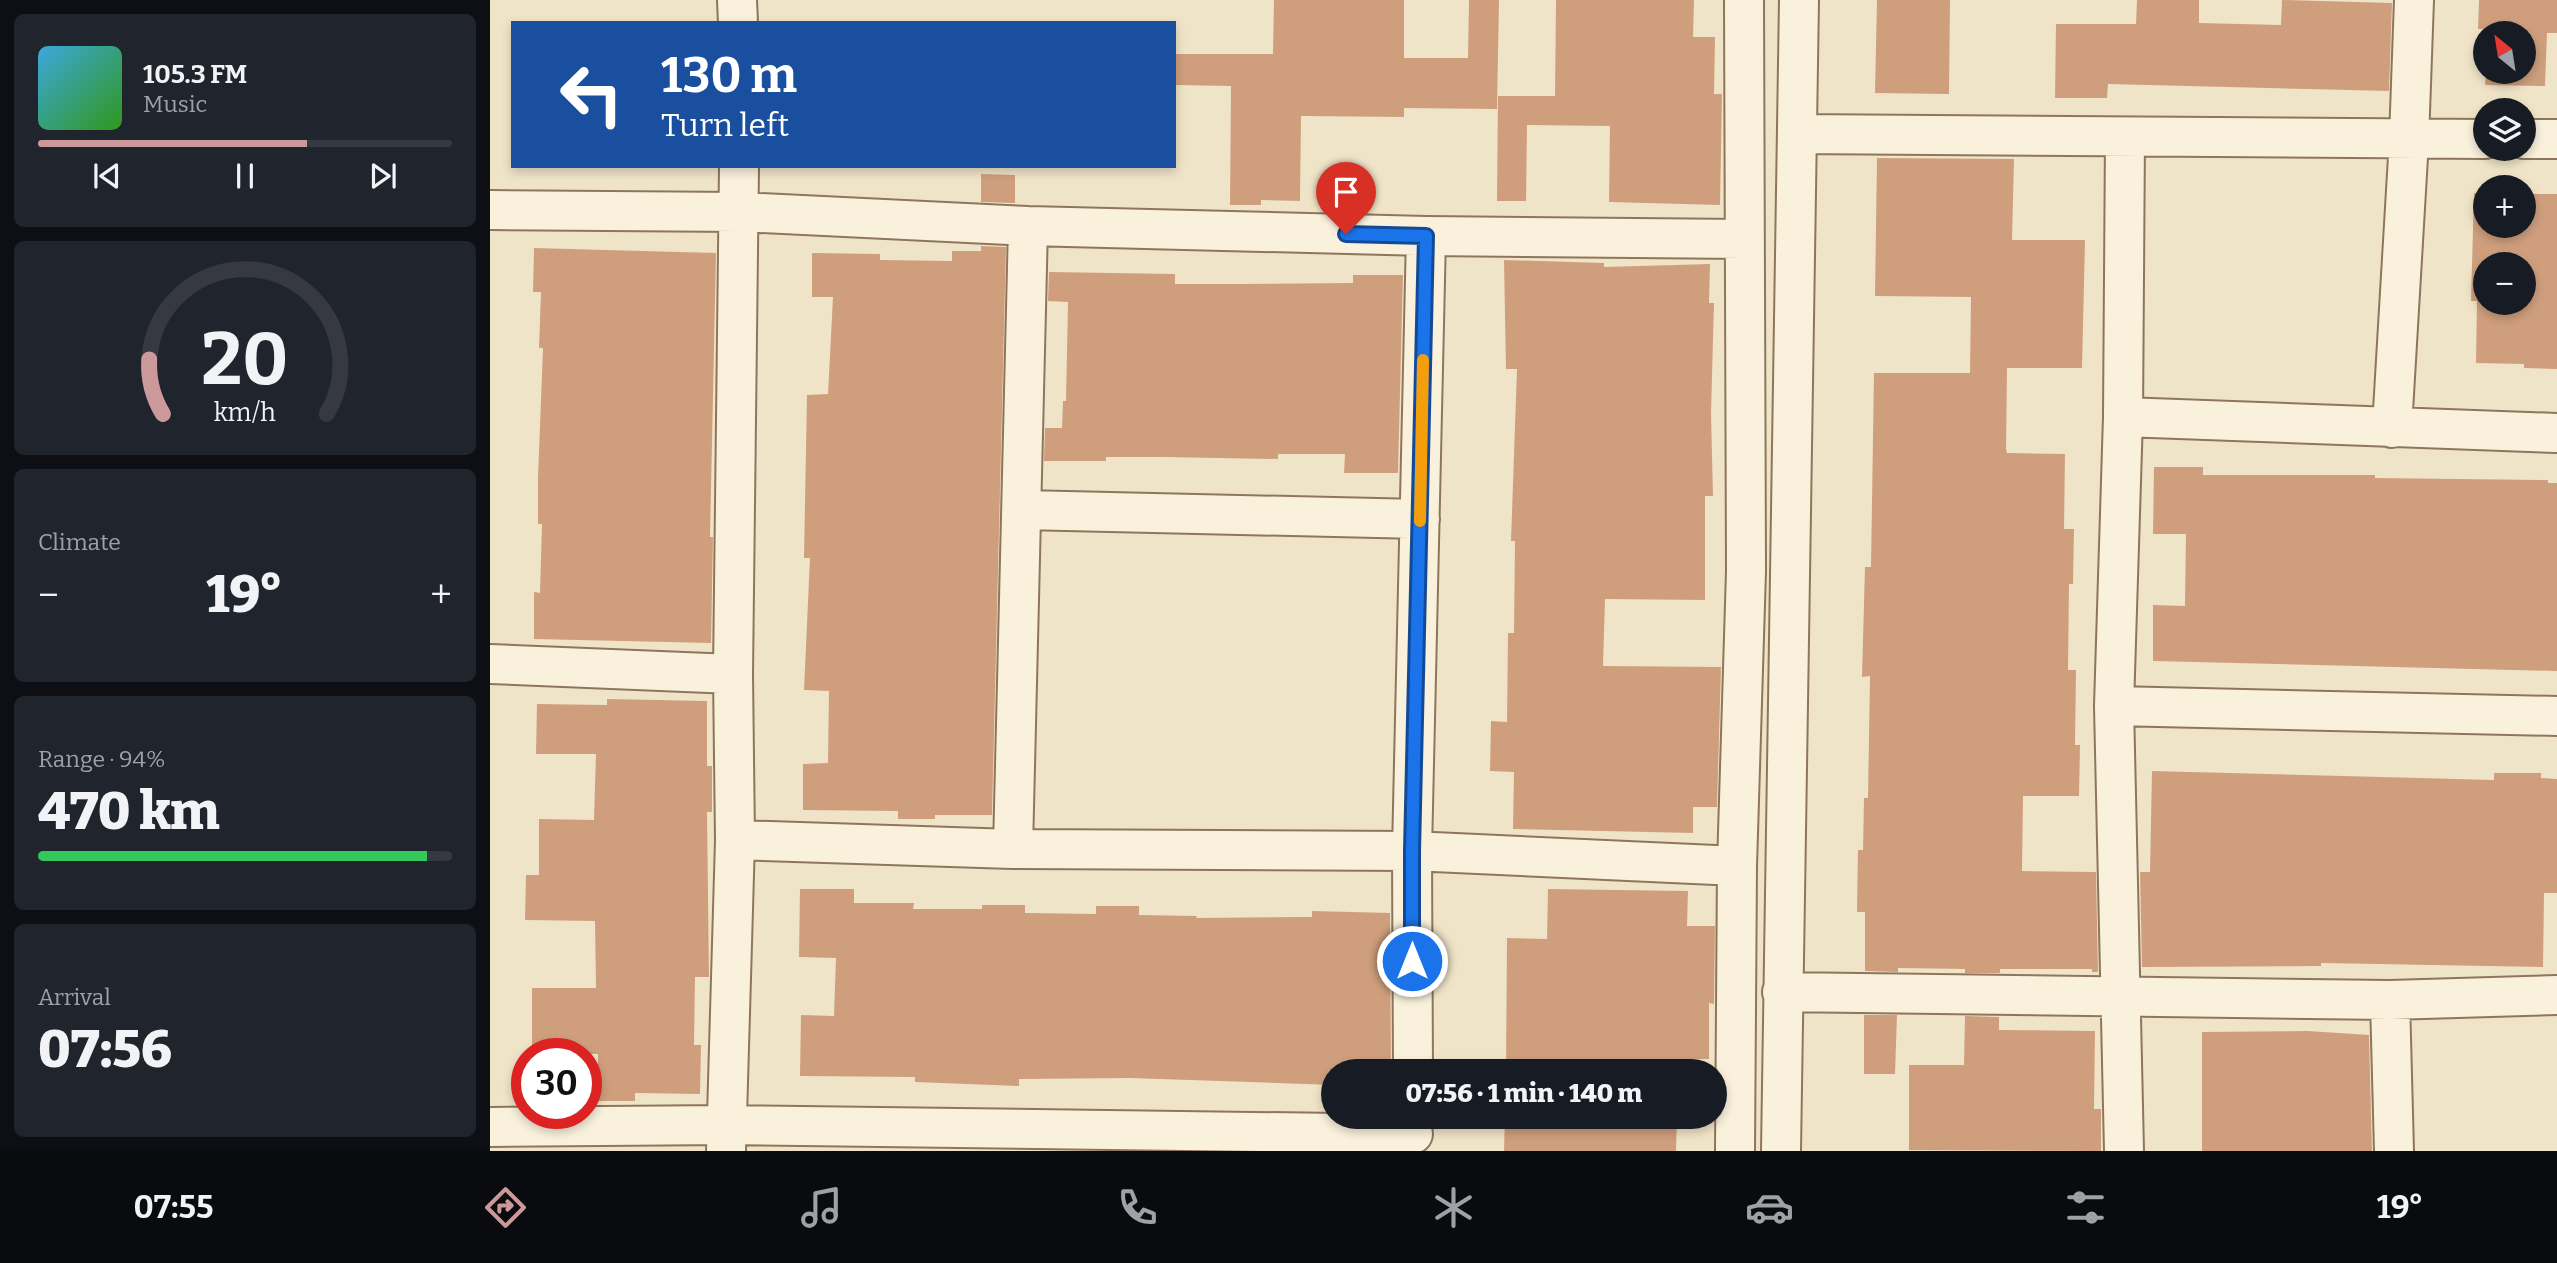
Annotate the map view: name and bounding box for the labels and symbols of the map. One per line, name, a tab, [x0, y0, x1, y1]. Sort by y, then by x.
north arrow	[2473, 21, 2536, 84]
pin	[1316, 162, 1376, 234]
position arrow	[1375, 924, 1449, 998]
speed limit sign: 30	[511, 1038, 602, 1129]

